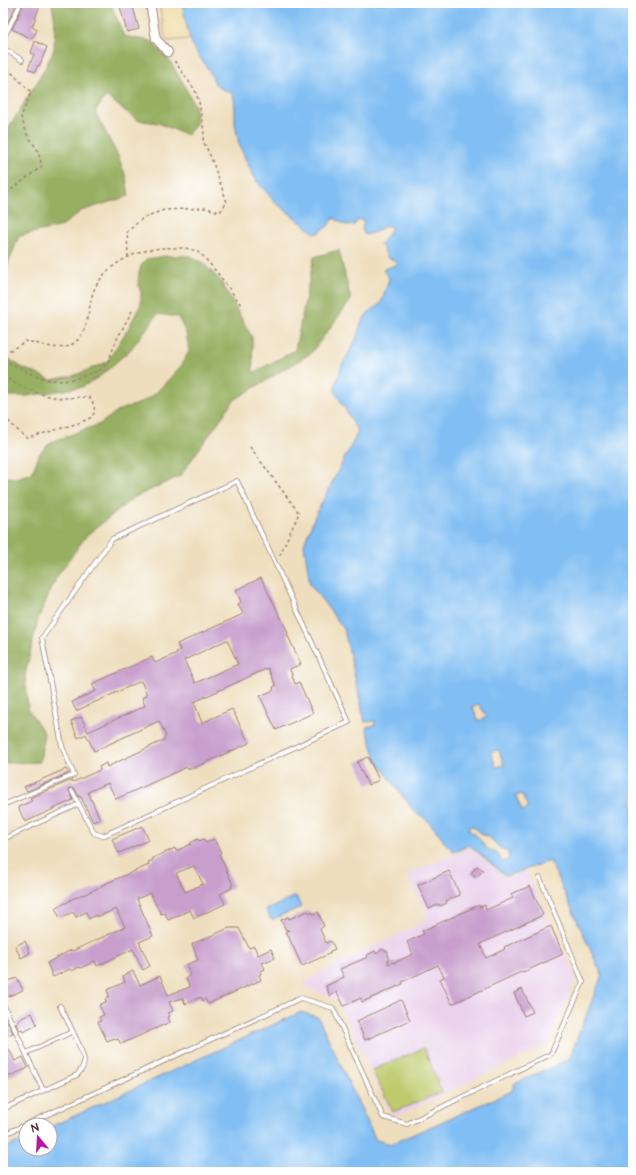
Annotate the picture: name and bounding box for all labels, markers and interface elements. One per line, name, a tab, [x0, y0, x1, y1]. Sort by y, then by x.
north arrow	[18, 1117, 58, 1157]
text: N	[29, 1120, 41, 1136]

